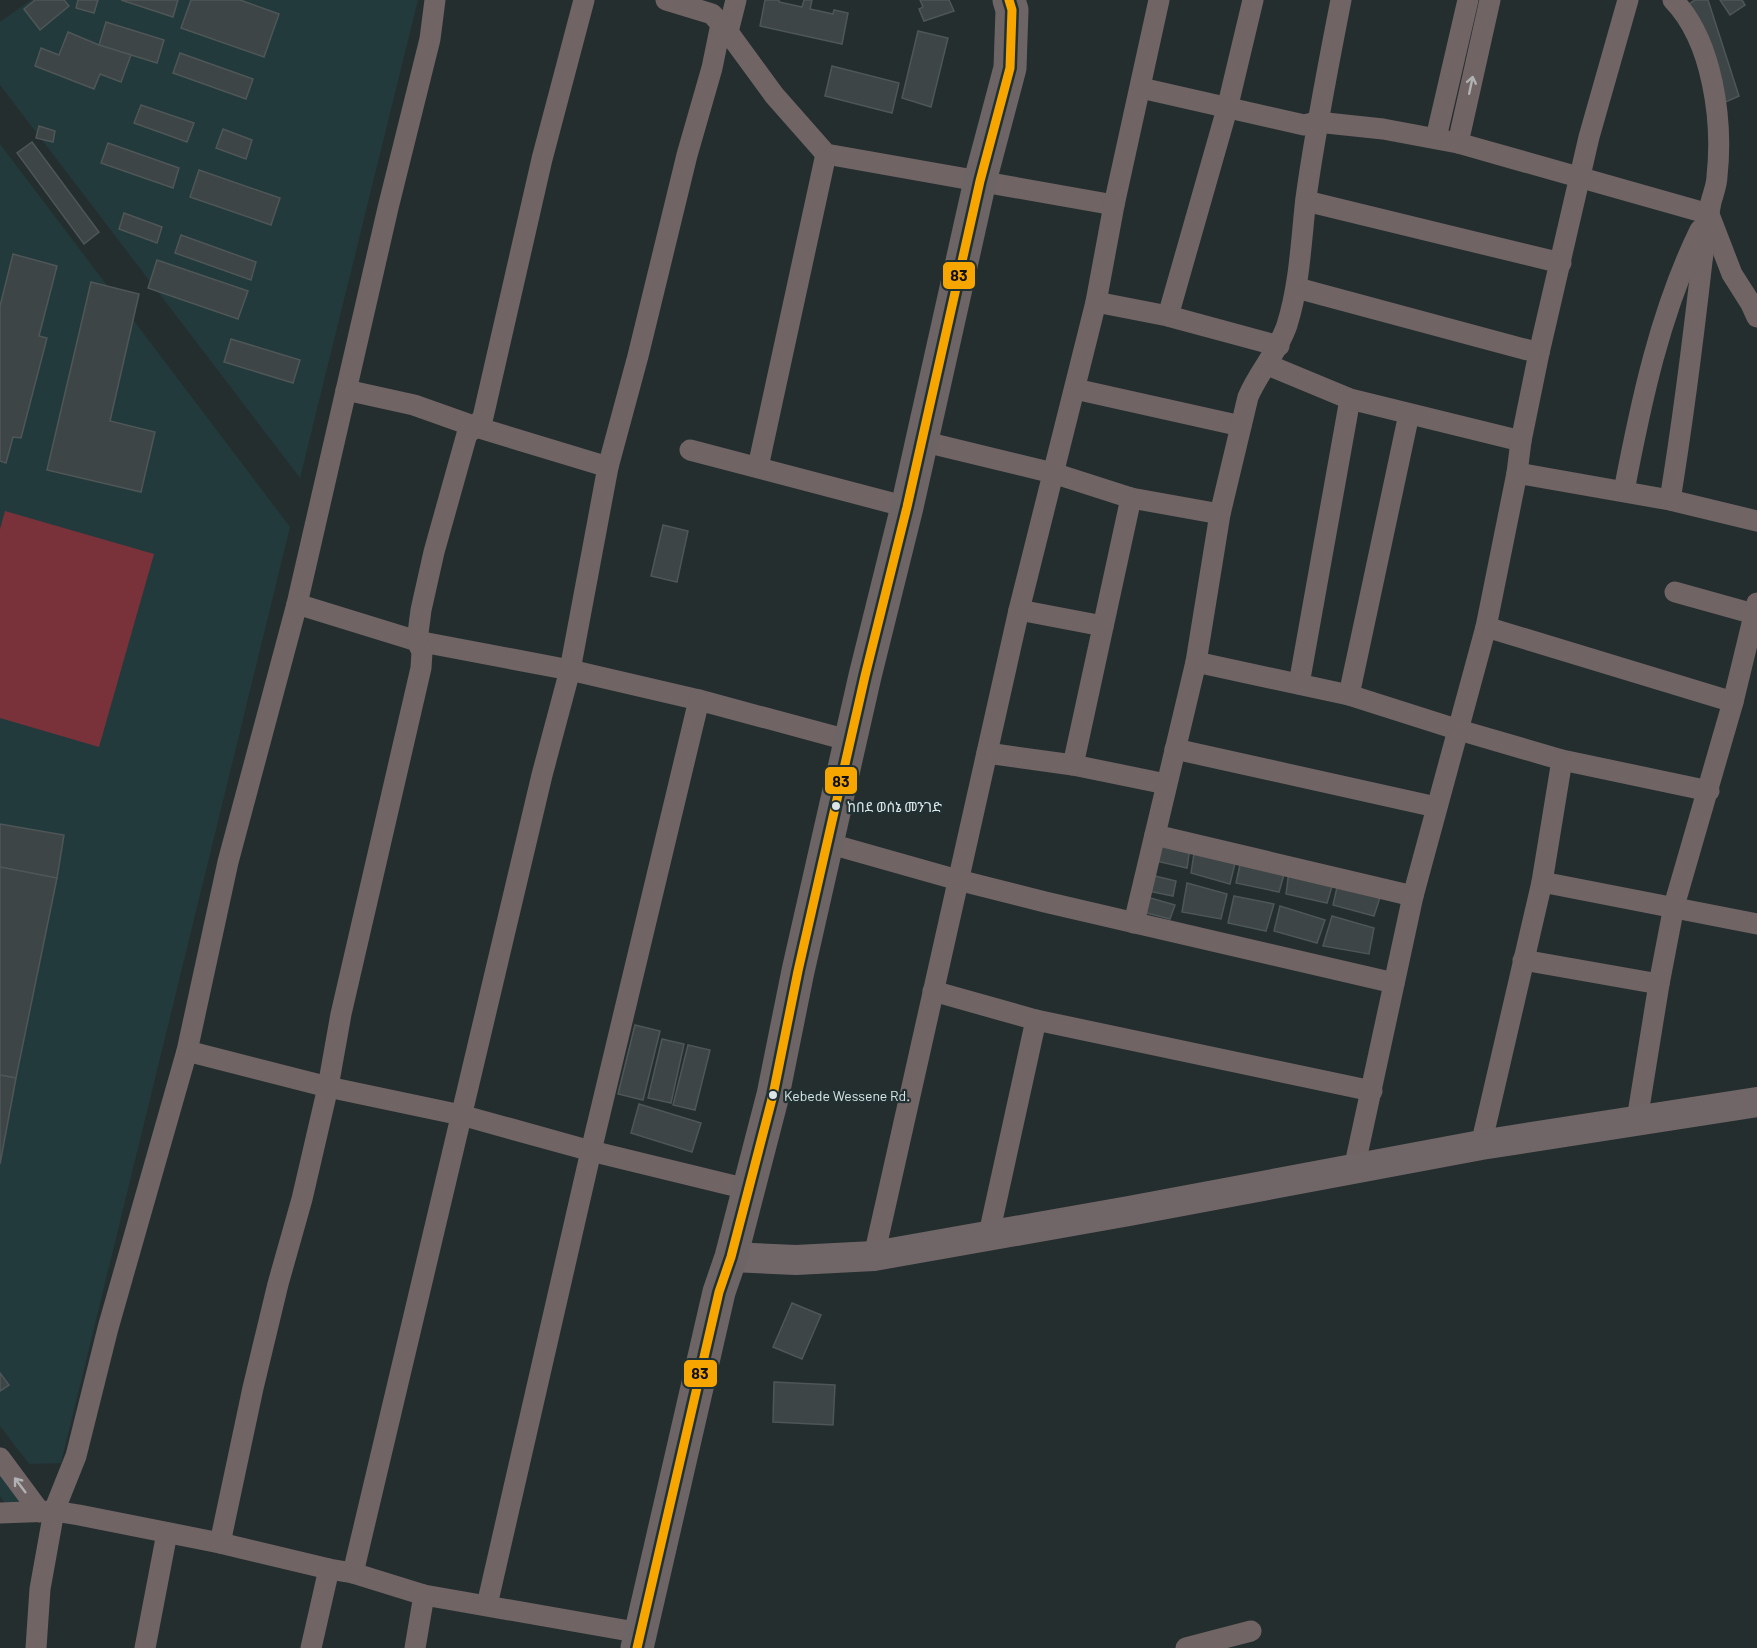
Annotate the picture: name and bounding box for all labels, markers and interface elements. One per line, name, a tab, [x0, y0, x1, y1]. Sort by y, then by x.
one-way arrow	[1466, 76, 1477, 96]
line badge: 83	[942, 261, 976, 290]
text: 83	[950, 265, 968, 284]
line badge: 83	[824, 766, 858, 795]
text: 83	[832, 771, 850, 790]
place label: ከበደ ወሰኔ መንገድ	[847, 798, 942, 815]
marker: ከበደ ወሰኔ መንገድ	[830, 800, 842, 812]
place label: Kebede Wessene Rd.	[784, 1087, 910, 1104]
marker: Kebede Wessene Rd.	[767, 1089, 779, 1101]
line badge: 83	[683, 1359, 718, 1388]
text: 83	[691, 1363, 709, 1382]
one-way arrow	[14, 1478, 26, 1494]

